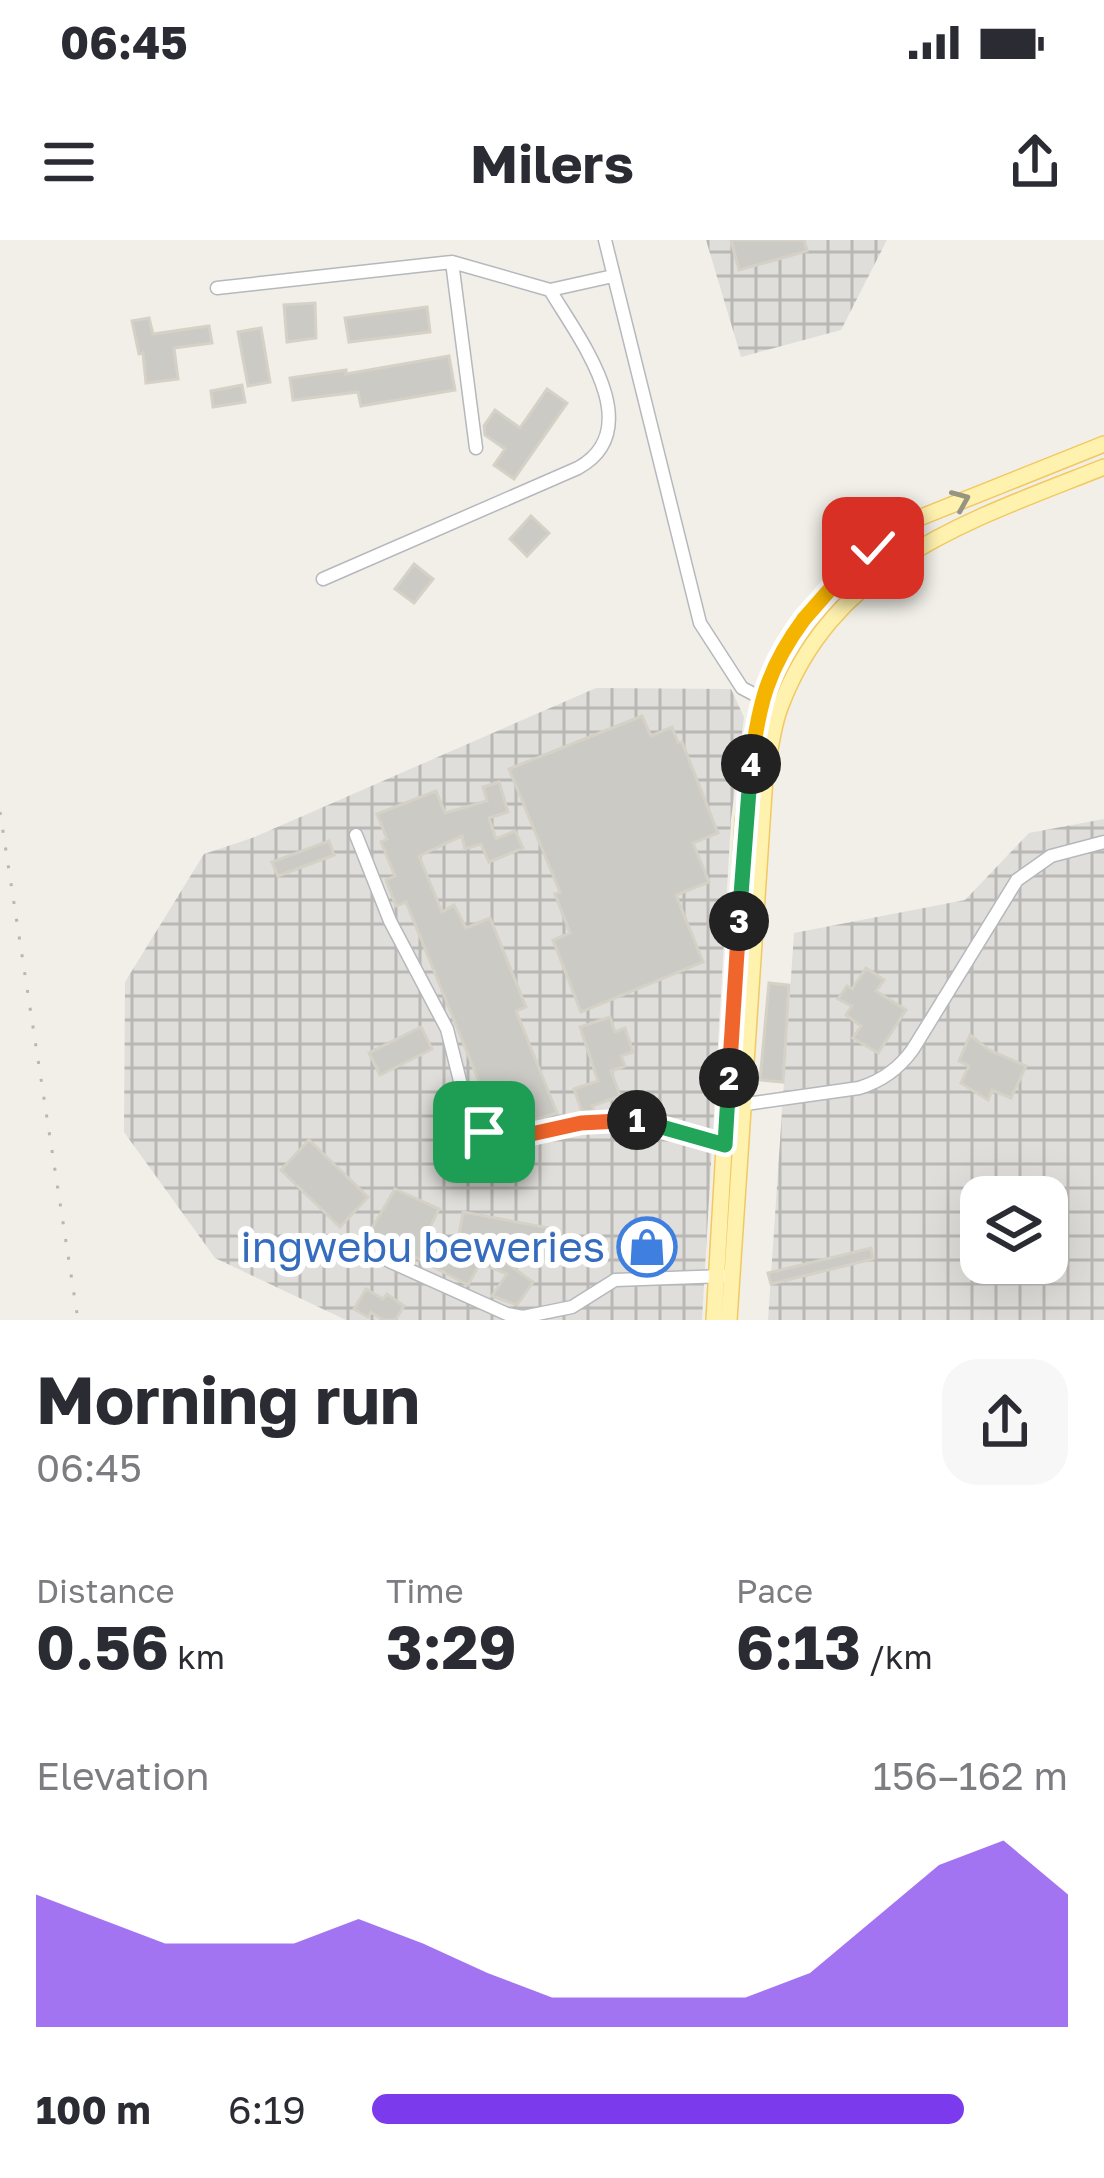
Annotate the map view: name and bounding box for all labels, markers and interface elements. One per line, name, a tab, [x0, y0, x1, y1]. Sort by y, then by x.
text: 06:45	[60, 15, 188, 69]
icon: menu	[36, 129, 102, 195]
icon: share	[1002, 129, 1068, 195]
text: Milers	[470, 130, 634, 195]
one-way arrow	[950, 490, 971, 514]
pin	[822, 497, 924, 599]
icon: check	[840, 515, 906, 581]
pin: 4	[721, 734, 781, 794]
text: 4	[741, 744, 761, 783]
pin: 3	[709, 891, 769, 951]
text: 3	[729, 901, 749, 940]
pin: 2	[699, 1048, 759, 1108]
text: 2	[719, 1058, 739, 1097]
pin	[433, 1081, 535, 1183]
pin: 1	[607, 1090, 667, 1150]
icon: arrive	[451, 1099, 517, 1165]
text: 1	[629, 1100, 646, 1139]
map controls	[960, 1176, 1068, 1284]
button: layers	[960, 1176, 1068, 1284]
shop icon: ingwebu beweries	[616, 1216, 678, 1278]
place label: ingwebu beweries	[240, 1221, 605, 1271]
text: Morning run	[36, 1359, 420, 1439]
button: share	[942, 1359, 1068, 1485]
text: 06:45	[36, 1444, 142, 1491]
text: Distance	[36, 1571, 175, 1610]
text: Time	[386, 1571, 464, 1610]
text: Pace	[736, 1571, 813, 1610]
text: 0.56	[36, 1610, 169, 1682]
text: 3:29	[386, 1610, 517, 1682]
text: 6:13	[736, 1610, 861, 1682]
text: km	[169, 1637, 225, 1676]
text: /km	[861, 1637, 933, 1676]
text: Elevation	[36, 1752, 209, 1799]
text: 156–162 m	[873, 1752, 1068, 1799]
text: 100 m	[36, 2086, 151, 2133]
text: 6:19	[228, 2086, 306, 2133]

